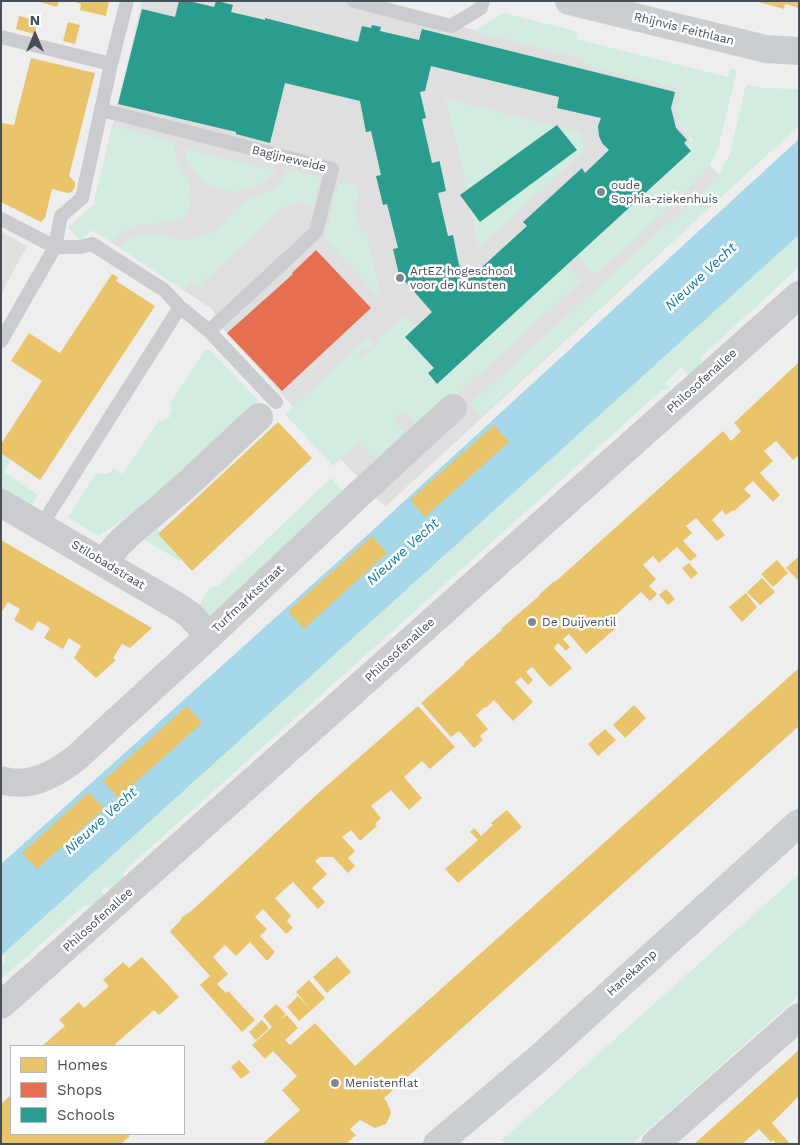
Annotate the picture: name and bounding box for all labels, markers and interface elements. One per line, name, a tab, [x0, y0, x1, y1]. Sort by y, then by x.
north arrow	[10, 10, 60, 60]
street label: Rhijnvis Feithlaan	[632, 10, 736, 48]
text: N	[30, 12, 40, 28]
street label: Bagijneweide	[250, 143, 328, 175]
place label: oude Sophia-ziekenhuis	[611, 178, 718, 206]
marker: oude Sophia-ziekenhuis	[595, 186, 607, 198]
water label: Nieuwe Vecht	[662, 240, 740, 314]
place label: ArtEZ hogeschool voor de Kunsten	[410, 264, 513, 292]
marker: ArtEZ hogeschool voor de Kunsten	[394, 272, 406, 284]
street label: Philosofenallee	[664, 346, 740, 416]
water label: Nieuwe Vecht	[363, 515, 443, 589]
street label: Stilobadstraat	[69, 537, 147, 593]
street label: Turfmarktstraat	[209, 562, 287, 636]
street label: Philosofenallee	[362, 615, 438, 685]
place label: De Duijventil	[542, 615, 617, 629]
marker: De Duijventil	[526, 616, 538, 628]
water label: Nieuwe Vecht	[61, 784, 141, 858]
street label: Philosofenallee	[60, 885, 136, 955]
street label: Hanekamp	[604, 947, 660, 999]
legend	[10, 1045, 185, 1135]
text: Homes	[57, 1056, 108, 1074]
place label: Menistenflat	[345, 1076, 418, 1090]
marker: Menistenflat	[329, 1077, 341, 1089]
text: Shops	[57, 1081, 102, 1099]
text: Schools	[57, 1106, 115, 1124]

